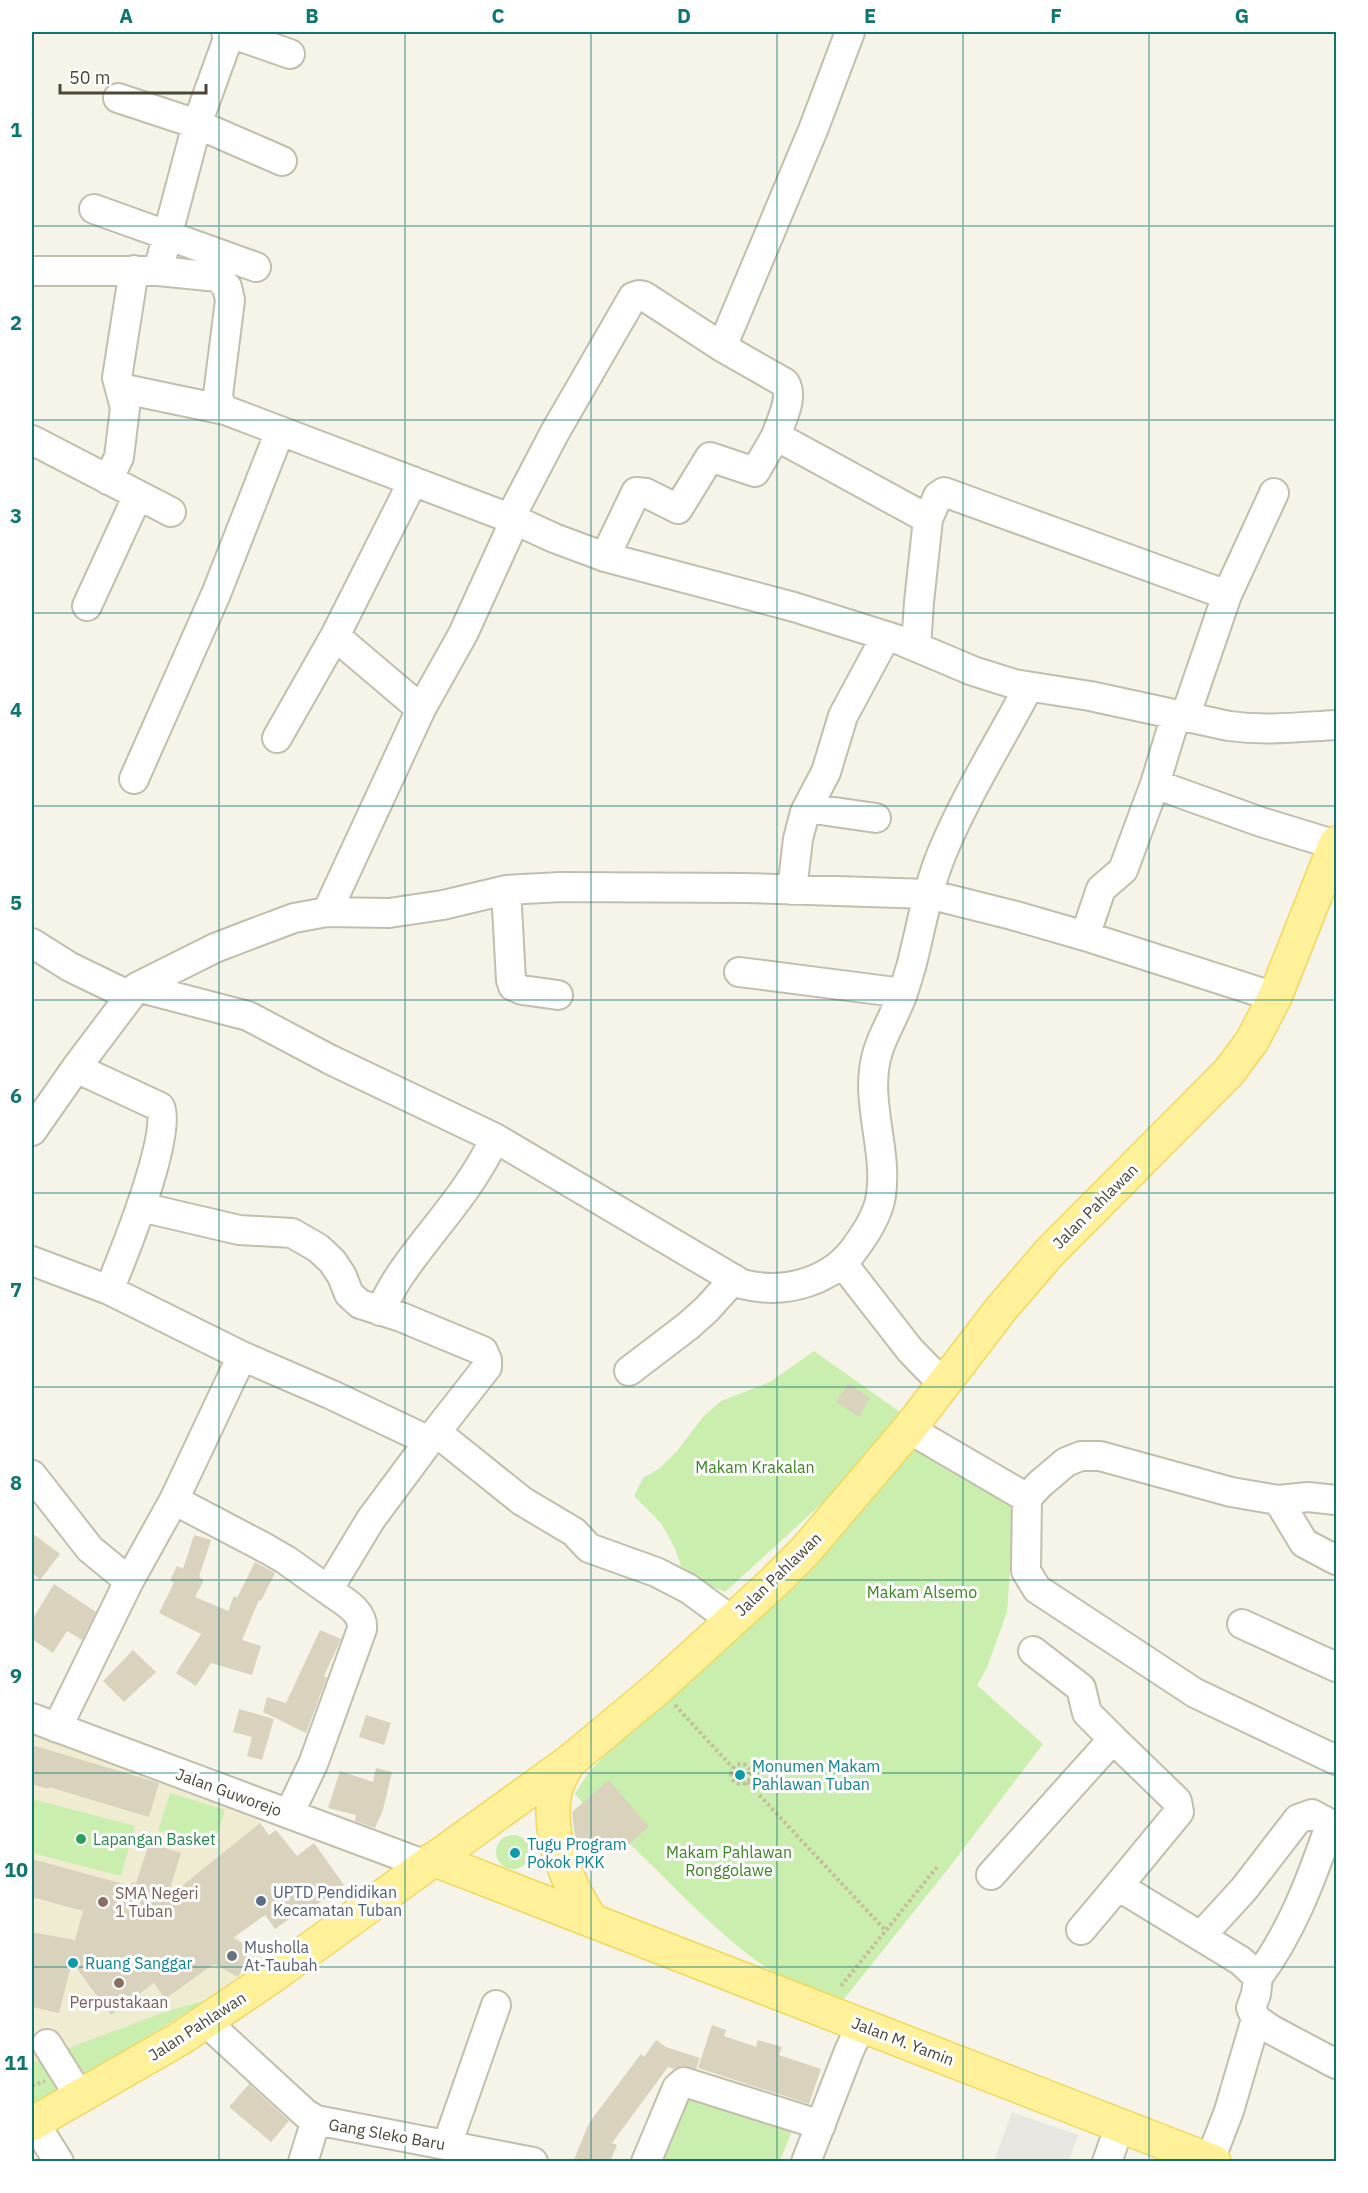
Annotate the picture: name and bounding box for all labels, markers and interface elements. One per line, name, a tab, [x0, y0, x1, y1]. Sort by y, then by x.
text: A	[119, 2, 133, 29]
text: B	[305, 2, 319, 29]
text: C	[491, 2, 505, 29]
text: D	[677, 2, 691, 29]
text: E	[864, 2, 876, 29]
text: F	[1050, 2, 1062, 29]
text: G	[1235, 2, 1249, 29]
scale bar	[60, 57, 206, 95]
text: 50 m	[69, 66, 111, 89]
text: 1	[10, 116, 22, 143]
text: 2	[10, 309, 22, 336]
text: 3	[10, 502, 22, 529]
text: 4	[10, 696, 22, 723]
text: 5	[10, 889, 22, 916]
text: 6	[10, 1082, 22, 1109]
street label: Jalan Pahlawan	[1048, 1159, 1142, 1253]
text: 7	[10, 1276, 22, 1303]
park label: Makam Krakalan	[695, 1457, 815, 1477]
text: 8	[10, 1469, 22, 1496]
street label: Jalan Pahlawan	[731, 1528, 825, 1620]
park label: Makam Alsemo	[867, 1582, 977, 1602]
text: 9	[10, 1662, 22, 1689]
place label: Monumen Makam Pahlawan Tuban	[752, 1756, 880, 1794]
street label: Jalan Guworejo	[173, 1764, 285, 1820]
marker: Monumen Makam Pahlawan Tuban	[733, 1768, 747, 1782]
place label: Lapangan Basket	[93, 1829, 216, 1849]
marker: Lapangan Basket	[74, 1832, 88, 1846]
place label: Tugu Program Pokok PKK	[527, 1834, 627, 1872]
park label: Makam Pahlawan Ronggolawe	[666, 1842, 792, 1880]
marker: Tugu Program Pokok PKK	[508, 1846, 522, 1860]
text: 10	[4, 1856, 28, 1883]
place label: UPTD Pendidikan Kecamatan Tuban	[273, 1882, 402, 1920]
place label: SMA Negeri 1 Tuban	[115, 1883, 198, 1921]
marker: UPTD Pendidikan Kecamatan Tuban	[254, 1894, 268, 1908]
marker: SMA Negeri 1 Tuban	[96, 1895, 110, 1909]
place label: Musholla At-Taubah	[244, 1937, 318, 1975]
marker: Musholla At-Taubah	[225, 1949, 239, 1963]
place label: Ruang Sanggar	[85, 1953, 193, 1973]
marker: Ruang Sanggar	[66, 1956, 80, 1970]
marker: Perpustakaan	[112, 1976, 126, 1990]
street label: Jalan Pahlawan	[144, 1987, 250, 2065]
place label: Perpustakaan	[70, 1992, 168, 2012]
street label: Jalan M. Yamin	[849, 2012, 957, 2070]
text: 11	[4, 2049, 28, 2076]
street label: Gang Sleko Baru	[327, 2114, 447, 2154]

